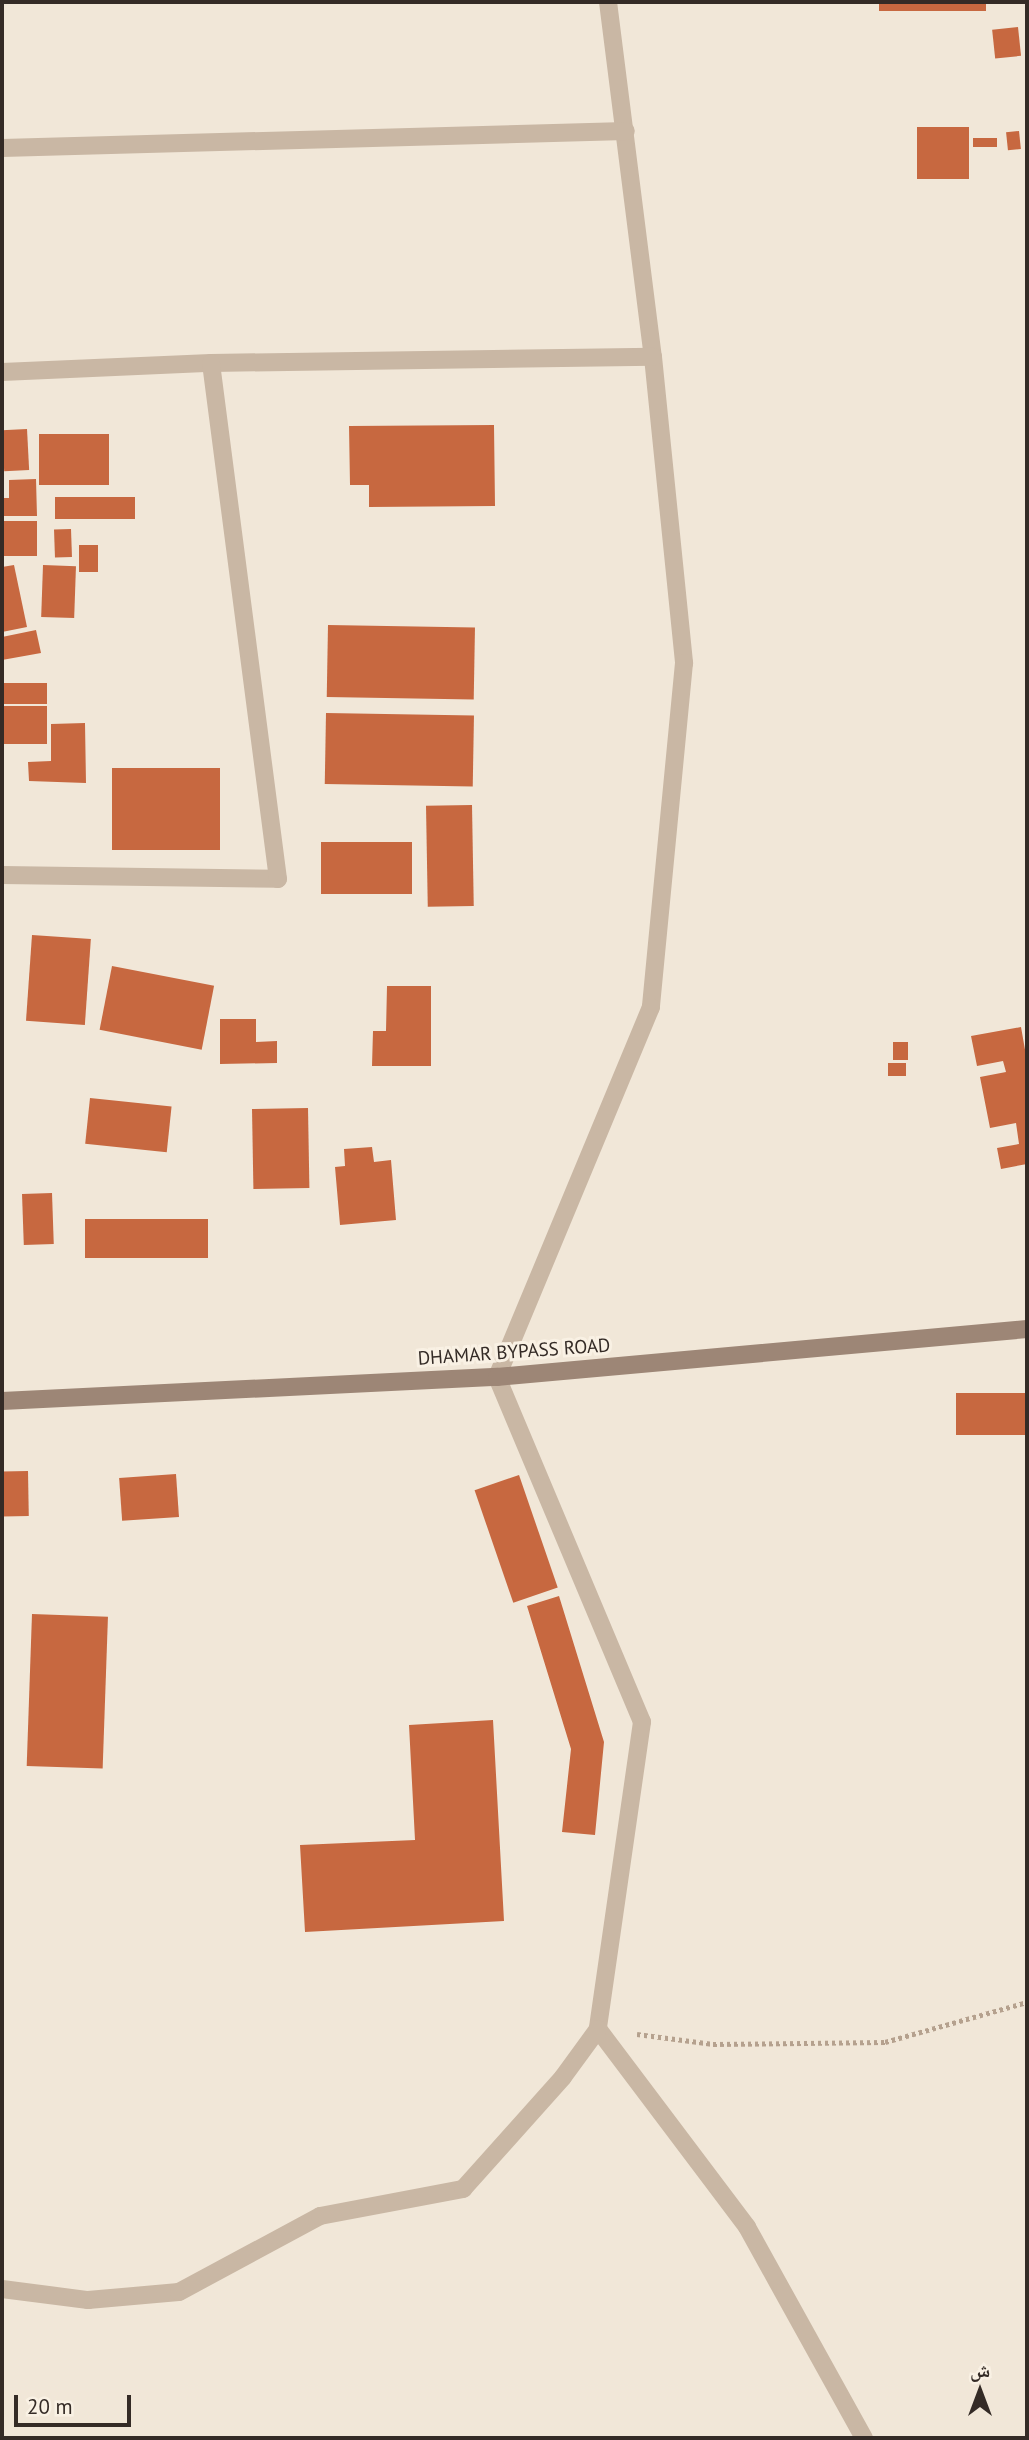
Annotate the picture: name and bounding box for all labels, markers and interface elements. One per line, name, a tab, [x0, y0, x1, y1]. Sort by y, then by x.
street label: DHAMAR BYPASS ROAD	[417, 1334, 611, 1370]
north arrow	[945, 2356, 1015, 2426]
text: ش	[970, 2358, 990, 2382]
scale bar	[18, 2380, 135, 2424]
text: 20 m	[27, 2393, 73, 2420]

